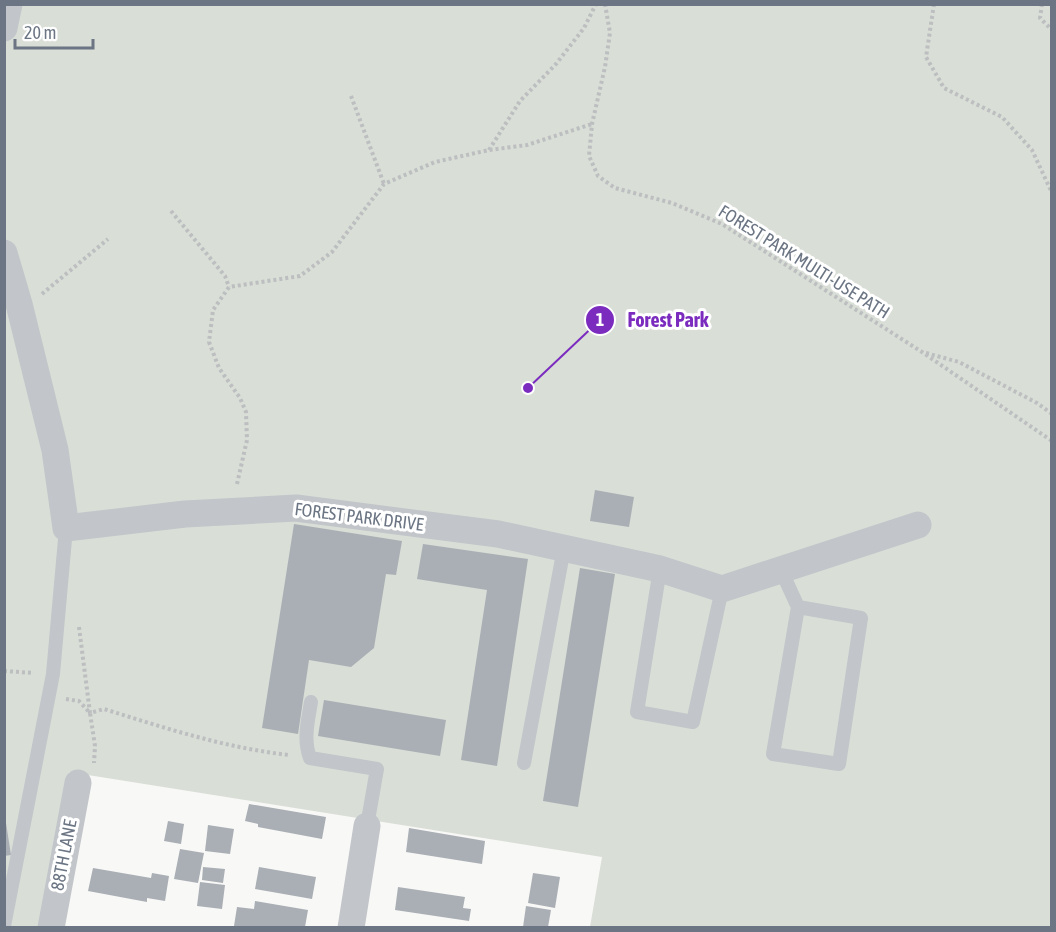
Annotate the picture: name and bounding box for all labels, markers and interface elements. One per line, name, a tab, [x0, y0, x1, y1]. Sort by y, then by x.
scale bar	[15, 12, 93, 50]
text: 20 m	[24, 22, 56, 43]
street label: FOREST PARK MULTI-USE PATH	[715, 200, 894, 323]
callout: Forest Park	[585, 301, 720, 339]
text: Forest Park	[628, 308, 709, 331]
text: 1	[596, 309, 604, 330]
street label: FOREST PARK DRIVE	[293, 498, 425, 535]
street label: 88TH LANE	[46, 817, 81, 892]

